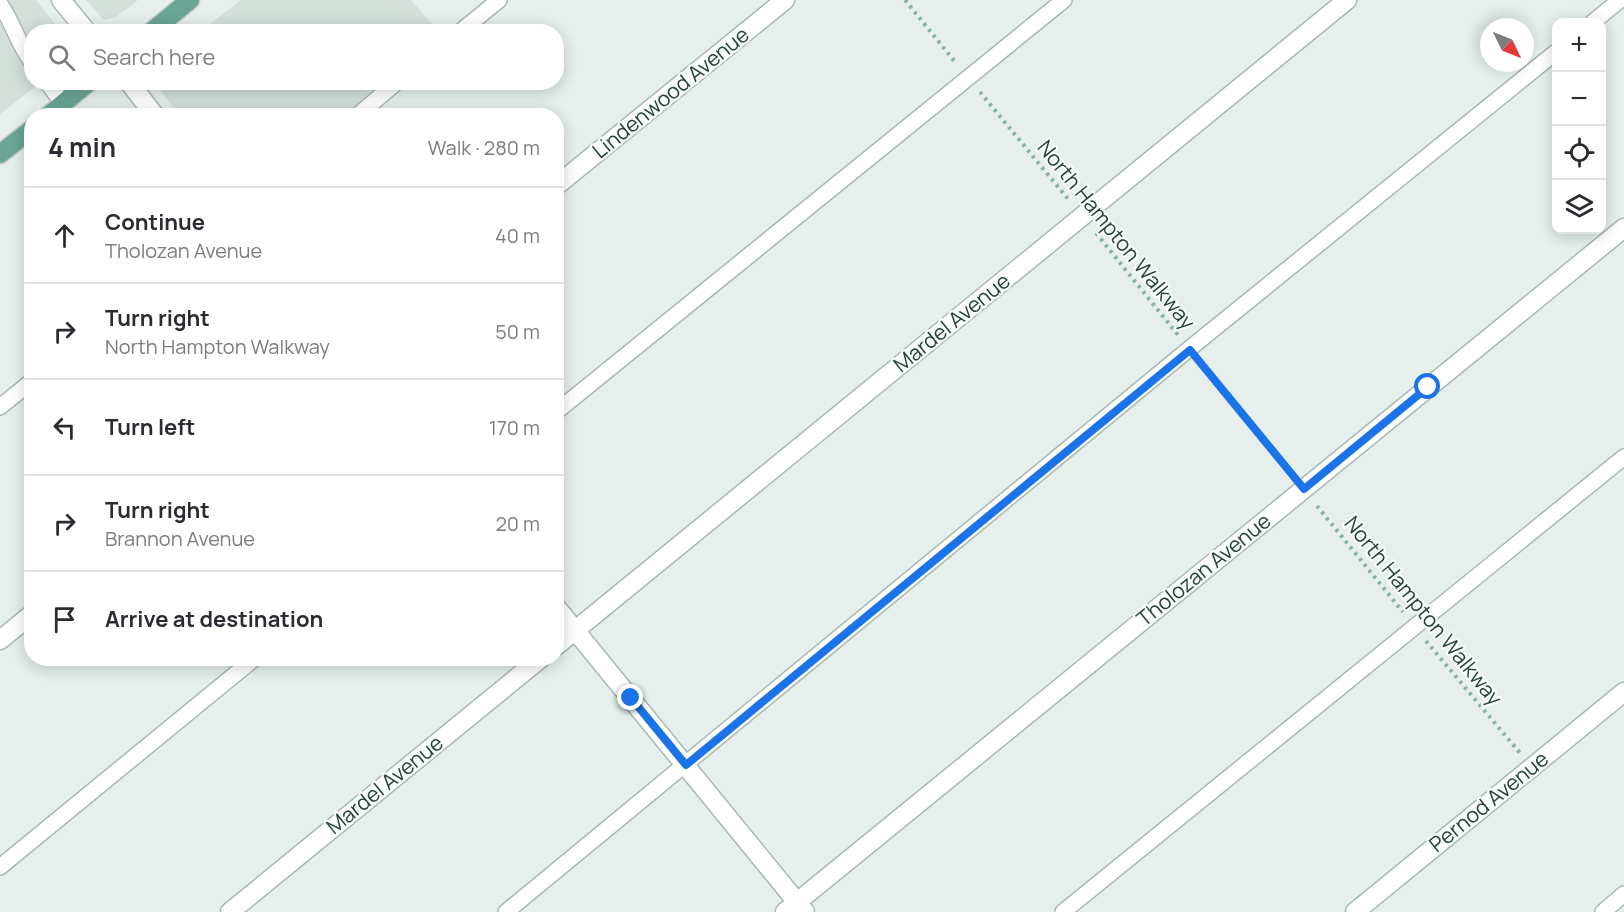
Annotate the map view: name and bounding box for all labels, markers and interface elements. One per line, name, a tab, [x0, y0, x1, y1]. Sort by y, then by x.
north arrow	[1480, 18, 1534, 72]
map controls	[1552, 18, 1606, 234]
button: +	[1552, 18, 1606, 72]
street label: Lindenwood Avenue	[586, 20, 755, 164]
search box	[24, 24, 564, 90]
icon: search	[45, 41, 78, 74]
text: Search here	[93, 42, 215, 72]
button: −	[1552, 72, 1606, 126]
button: locate	[1552, 126, 1606, 180]
text: 4 min	[48, 129, 116, 165]
text: Walk · 280 m	[428, 134, 540, 161]
street label: North Hampton Walkway	[1032, 134, 1202, 335]
button: layers	[1552, 180, 1606, 234]
text: Continue	[105, 207, 205, 237]
icon: ahead	[48, 219, 81, 252]
text: 40 m	[495, 222, 540, 249]
text: Tholozan Avenue	[105, 237, 262, 264]
street label: Mardel Avenue	[887, 267, 1016, 378]
text: Turn right	[105, 303, 210, 333]
icon: right	[48, 315, 81, 348]
text: 50 m	[495, 318, 540, 345]
text: North Hampton Walkway	[105, 333, 330, 360]
route start	[1414, 373, 1440, 399]
icon: left	[48, 411, 81, 444]
text: Turn left	[105, 412, 195, 442]
text: 170 m	[489, 414, 540, 441]
text: Turn right	[105, 495, 210, 525]
street label: Tholozan Avenue	[1130, 506, 1276, 632]
icon: right	[48, 507, 81, 540]
text: 20 m	[495, 510, 540, 537]
street label: North Hampton Walkway	[1339, 510, 1509, 711]
text: Brannon Avenue	[105, 525, 255, 552]
icon: arrive	[48, 603, 81, 636]
text: Arrive at destination	[105, 604, 323, 634]
route end	[617, 684, 643, 710]
street label: Mardel Avenue	[320, 729, 449, 840]
street label: Pernod Avenue	[1423, 744, 1554, 858]

